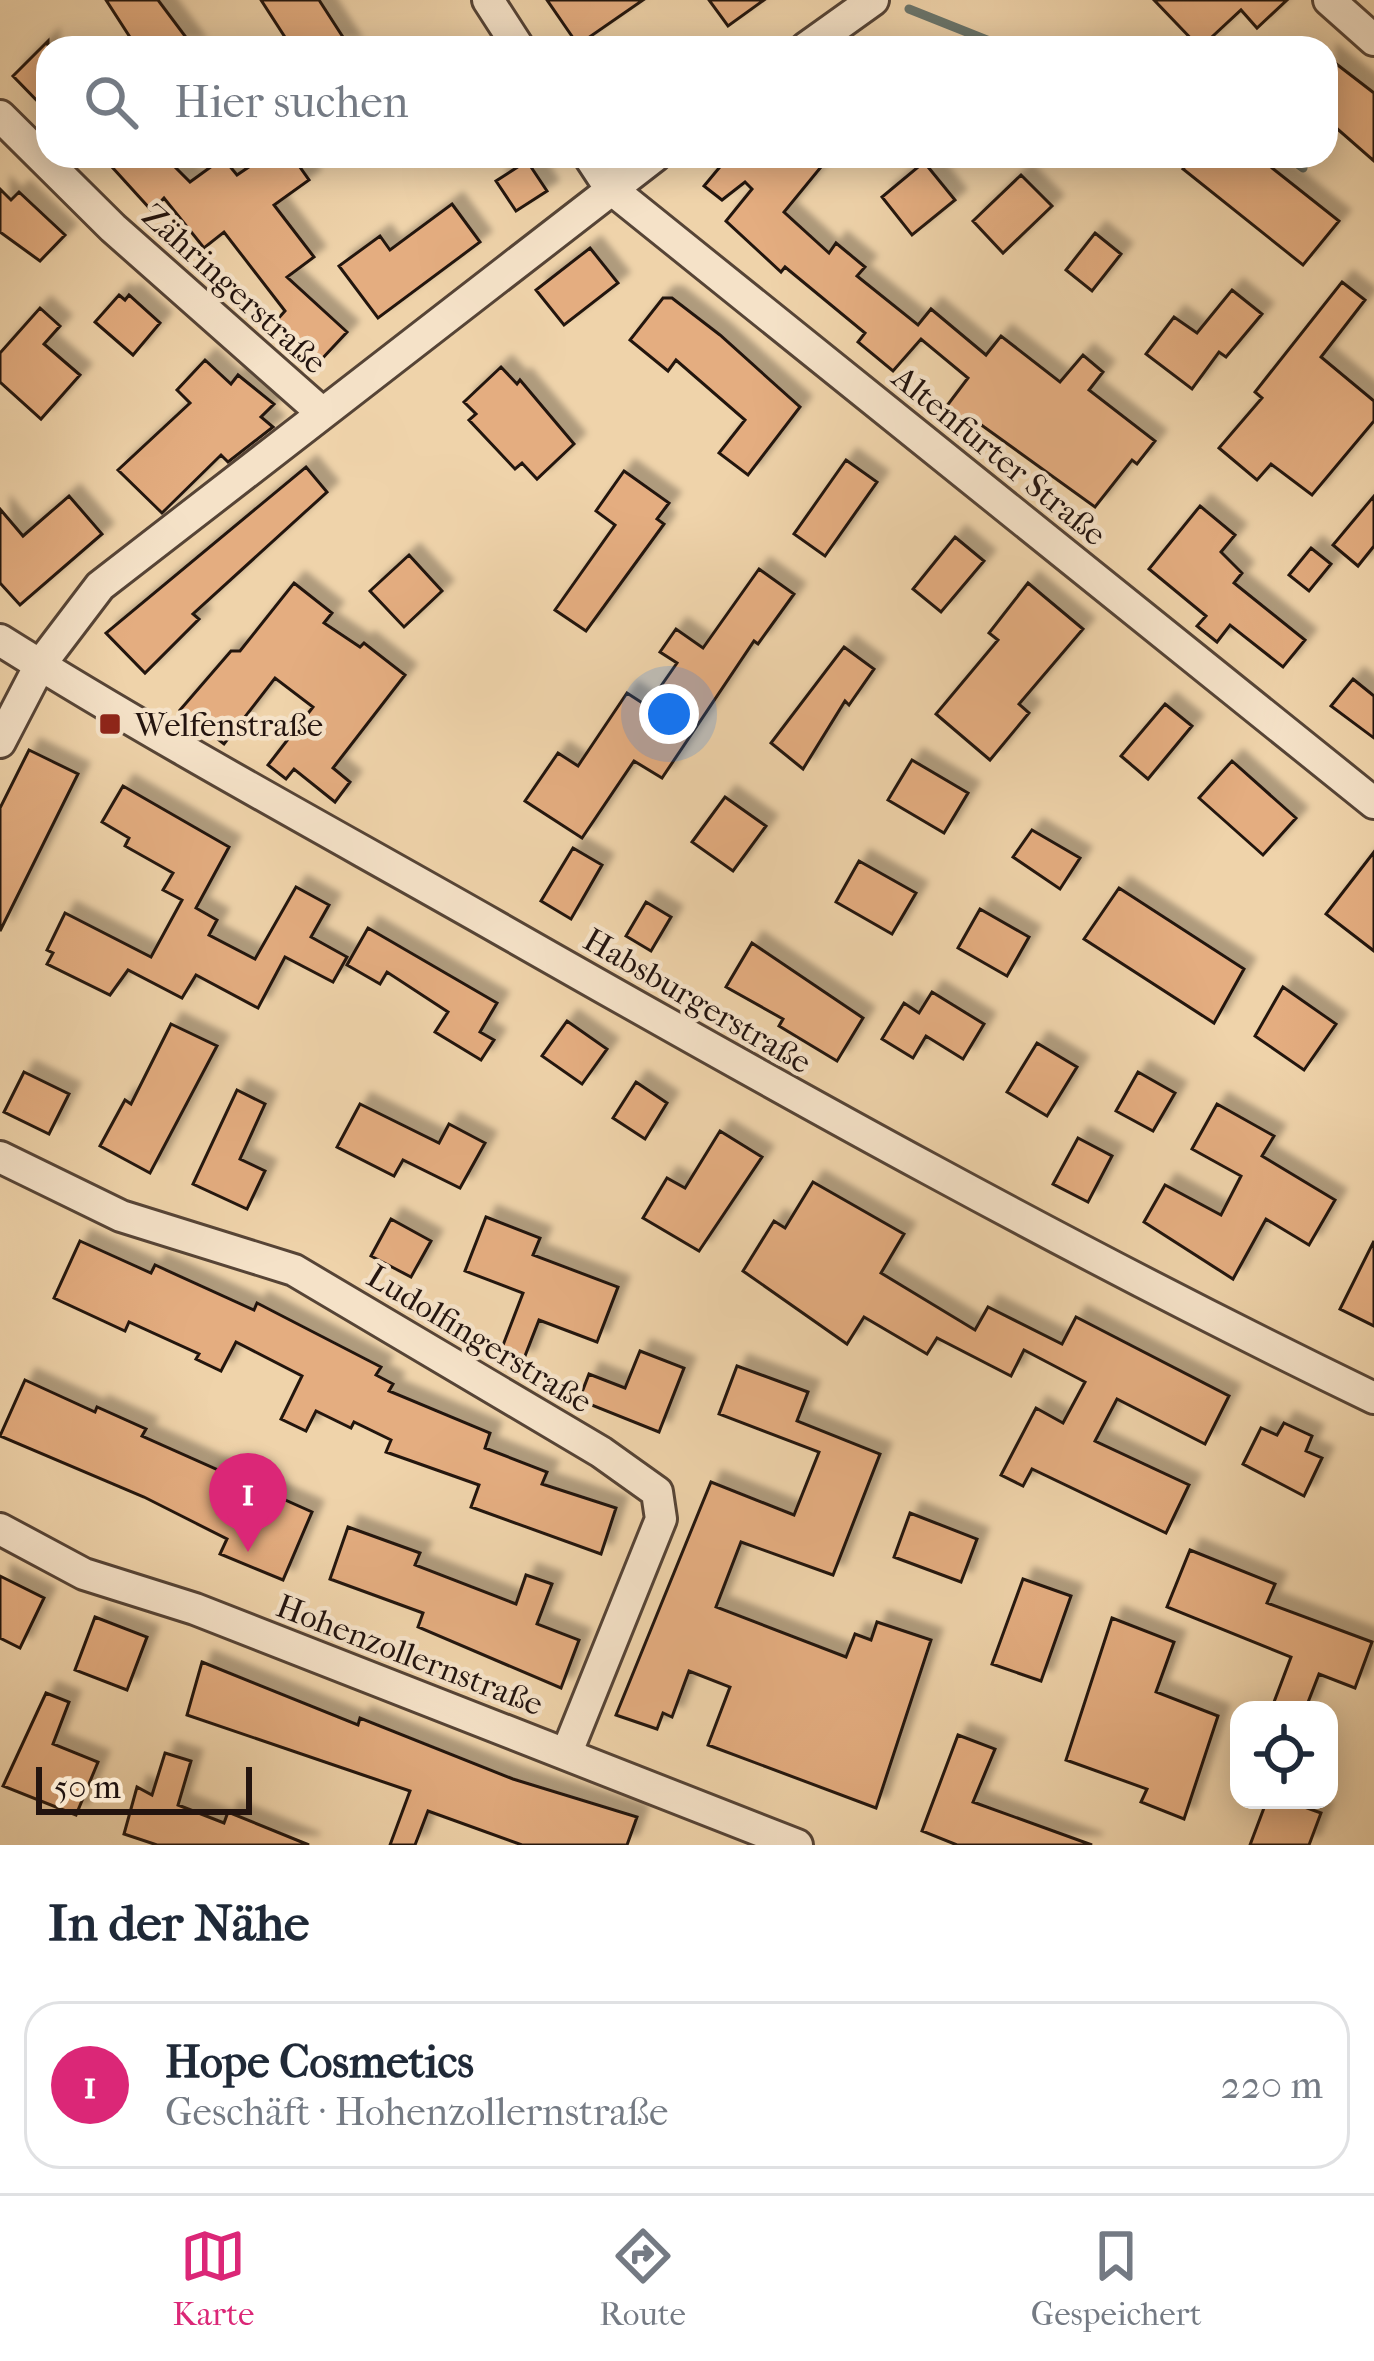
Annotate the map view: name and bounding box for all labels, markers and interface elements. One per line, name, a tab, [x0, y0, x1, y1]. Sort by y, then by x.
search box	[36, 36, 1338, 168]
icon: search	[78, 69, 144, 135]
text: Hier suchen	[174, 76, 409, 129]
street label: Zähringerstraße	[134, 196, 334, 382]
street label: Altenfurter Straße	[883, 357, 1114, 554]
your location	[639, 684, 699, 744]
place label: Welfenstraße	[133, 706, 323, 745]
marker: Welfenstraße	[97, 711, 123, 737]
street label: Habsburgerstraße	[577, 920, 818, 1082]
street label: Ludolfingerstraße	[360, 1257, 599, 1422]
pin: 1	[209, 1453, 287, 1552]
street label: Hohenzollernstraße	[271, 1587, 548, 1724]
map controls	[1230, 1701, 1338, 1809]
button: locate	[1230, 1701, 1338, 1809]
scale bar	[36, 1761, 252, 1814]
text: 50 m	[54, 1768, 121, 1807]
text: In der Nähe	[48, 1893, 309, 1953]
text: Hope Cosmetics	[165, 2036, 474, 2089]
text: 1	[83, 2062, 97, 2108]
text: 220 m	[1221, 2062, 1323, 2108]
text: Geschäft · Hohenzollernstraße	[165, 2089, 668, 2135]
tab: Karte	[172, 2223, 254, 2334]
tab: Route	[599, 2223, 686, 2334]
tab: Gespeichert	[1031, 2223, 1202, 2334]

